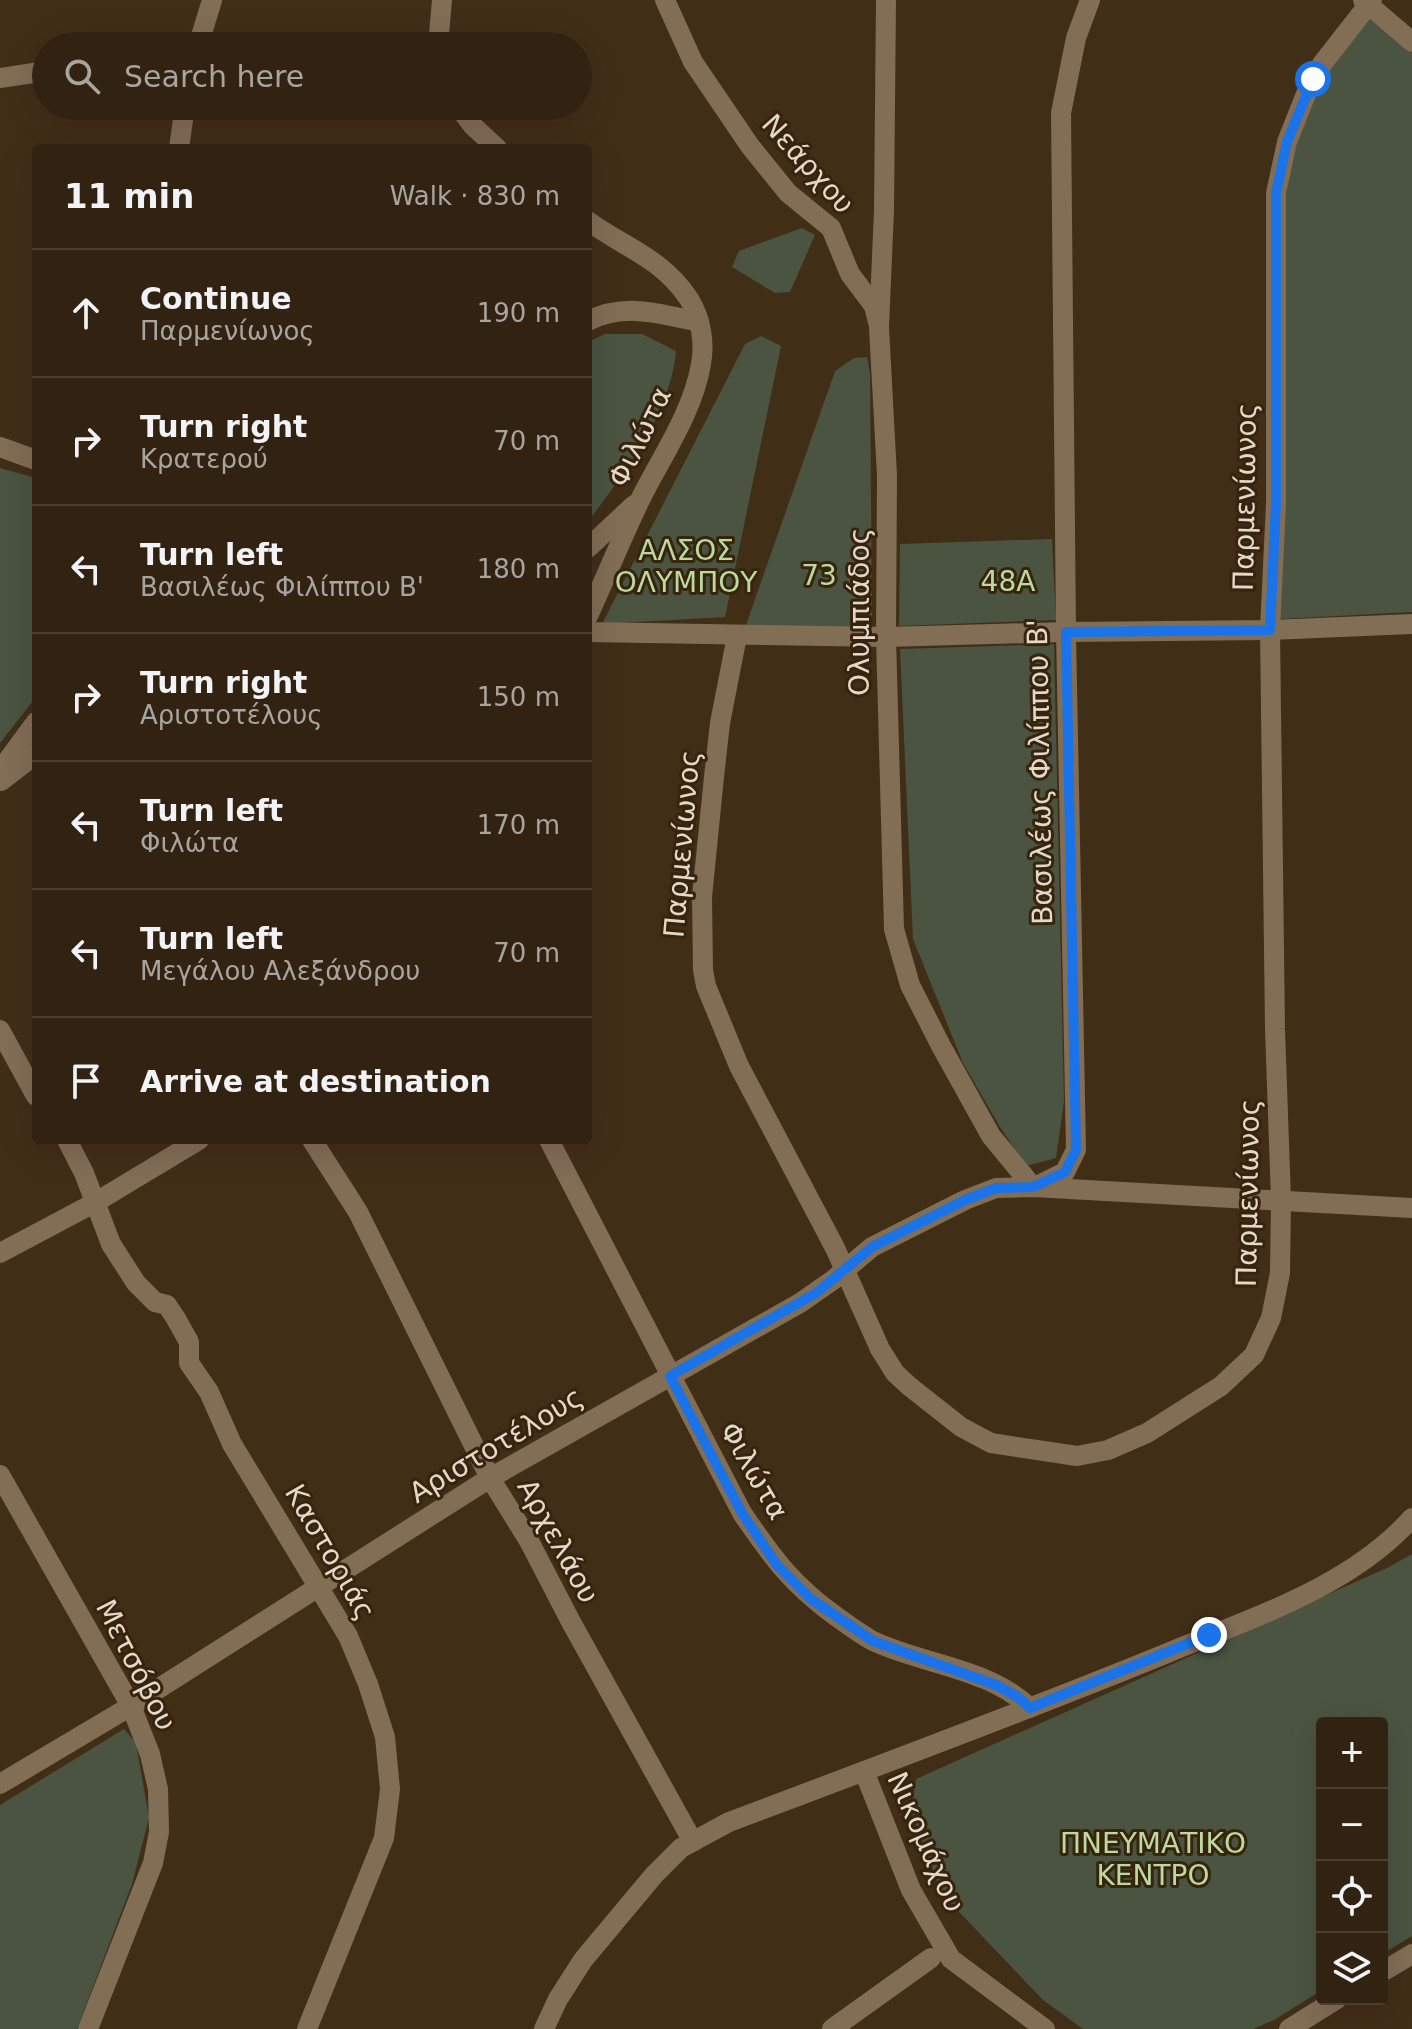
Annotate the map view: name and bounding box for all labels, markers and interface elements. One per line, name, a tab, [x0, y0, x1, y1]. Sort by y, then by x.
search box	[32, 32, 592, 120]
icon: search	[60, 54, 104, 98]
text: Search here	[124, 59, 304, 94]
route start	[1295, 61, 1331, 97]
street label: Νεάρχου	[755, 108, 861, 220]
text: 11 min	[64, 176, 194, 216]
text: Walk · 830 m	[390, 181, 560, 211]
text: Continue	[140, 281, 292, 316]
icon: ahead	[64, 291, 108, 335]
text: 190 m	[477, 298, 560, 328]
text: Παρμενίωνος	[140, 316, 315, 346]
street label: Φιλώτα	[602, 382, 678, 492]
street label: Παρμενίωνος	[1227, 403, 1263, 591]
text: Turn right	[140, 409, 307, 444]
icon: right	[64, 419, 108, 463]
text: 70 m	[493, 426, 560, 456]
text: Κρατερού	[140, 444, 268, 474]
street label: Ολυμπιάδος	[843, 528, 876, 696]
park label: ΑΛΣΟΣ ΟΛΥΜΠΟΥ	[615, 534, 758, 599]
text: Turn left	[140, 537, 283, 572]
icon: left	[64, 547, 108, 591]
text: 180 m	[477, 554, 560, 584]
park label: 73	[801, 559, 837, 592]
park label: 48Α	[981, 565, 1035, 598]
text: Βασιλέως Φιλίππου Β'	[140, 572, 424, 602]
street label: Βασιλέως Φιλίππου Β'	[1021, 619, 1059, 925]
text: Turn right	[140, 665, 307, 700]
icon: right	[64, 675, 108, 719]
text: 150 m	[477, 682, 560, 712]
text: Αριστοτέλους	[140, 700, 322, 730]
street label: Παρμενίωνος	[657, 749, 707, 939]
text: Turn left	[140, 793, 283, 828]
icon: left	[64, 803, 108, 847]
text: 170 m	[477, 810, 560, 840]
text: Φιλώτα	[140, 828, 239, 858]
text: Turn left	[140, 921, 283, 956]
icon: left	[64, 931, 108, 975]
text: 70 m	[493, 938, 560, 968]
text: Μεγάλου Αλεξάνδρου	[140, 956, 420, 986]
icon: arrive	[64, 1059, 108, 1103]
text: Arrive at destination	[140, 1064, 491, 1099]
street label: Παρμενίωνος	[1230, 1099, 1266, 1287]
street label: Αριστοτέλους	[403, 1380, 589, 1510]
street label: Φιλώτα	[713, 1416, 795, 1526]
street label: Αρχελάου	[510, 1473, 606, 1609]
street label: Καστοριάς	[278, 1478, 382, 1626]
street label: Μετσόβου	[89, 1594, 183, 1736]
route end	[1191, 1617, 1227, 1653]
map controls	[1316, 1717, 1388, 2005]
button: +	[1316, 1717, 1388, 1789]
street label: Νικομάχου	[880, 1767, 972, 1917]
button: −	[1316, 1789, 1388, 1861]
park label: ΠΝΕΥΜΑΤΙΚΟ ΚΕΝΤΡΟ	[1060, 1827, 1246, 1892]
button: locate	[1316, 1861, 1388, 1933]
button: layers	[1316, 1933, 1388, 2005]

